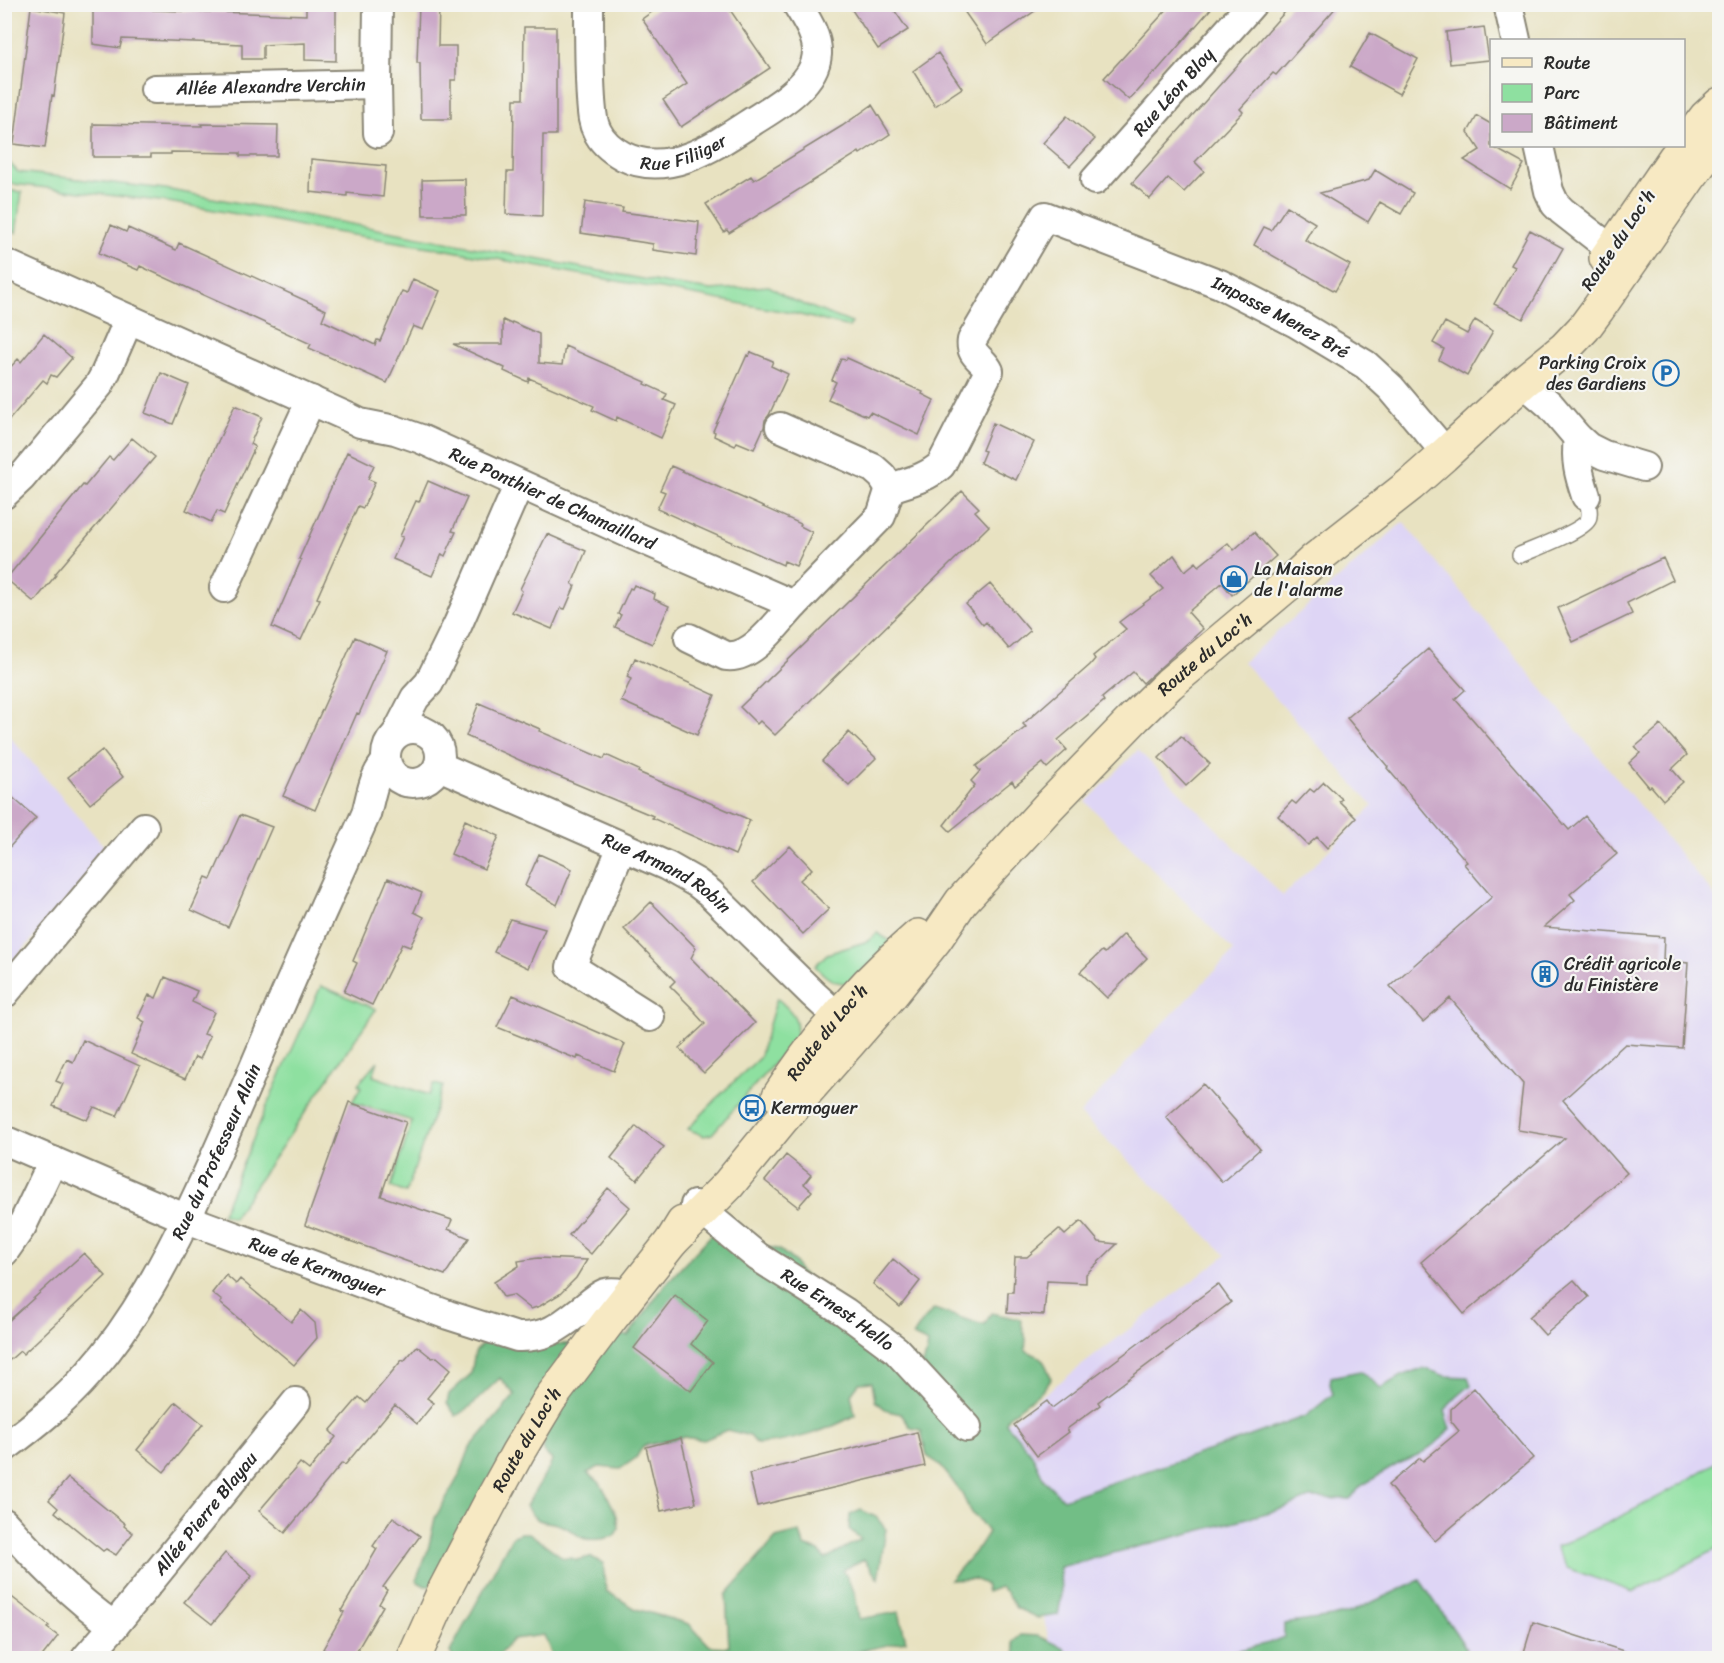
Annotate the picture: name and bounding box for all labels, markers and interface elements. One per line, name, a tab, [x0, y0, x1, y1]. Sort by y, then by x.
street label: Rue Léon Bloy	[1125, 39, 1223, 144]
legend	[1490, 39, 1685, 147]
text: Route	[1544, 47, 1591, 79]
street label: Allée Alexandre Verchin	[175, 68, 366, 105]
text: Parc	[1544, 77, 1580, 109]
text: Bâtiment	[1544, 107, 1618, 139]
street label: Rue Filiiger	[639, 124, 734, 180]
street label: Route du Loc'h	[1572, 182, 1664, 298]
street label: Impasse Menez Bré	[1206, 266, 1356, 368]
place label: Parking Croix des Gardiens	[1539, 347, 1647, 400]
parking icon: Parking Croix des Gardiens	[1651, 358, 1681, 388]
street label: Rue Ponthier de Chamaillard	[444, 438, 663, 560]
place label: La Maison de l'alarme	[1254, 553, 1343, 606]
shop icon: La Maison de l'alarme	[1219, 564, 1249, 594]
street label: Route du Loc'h	[1149, 604, 1260, 704]
street label: Rue Armand Robin	[597, 823, 739, 922]
place label: Crédit agricole du Finistère	[1564, 948, 1681, 1001]
building icon: Crédit agricole du Finistère	[1530, 959, 1560, 989]
street label: Route du Loc'h	[778, 976, 876, 1087]
street label: Rue du Professeur Alain	[162, 1058, 270, 1245]
place label: Kermoguer	[771, 1092, 859, 1124]
bus stop icon: Kermoguer	[737, 1093, 767, 1123]
street label: Rue de Kermoguer	[244, 1227, 391, 1307]
street label: Rue Ernest Hello	[774, 1259, 901, 1360]
street label: Route du Loc'h	[483, 1380, 570, 1498]
street label: Allée Pierre Blayau	[144, 1444, 266, 1583]

